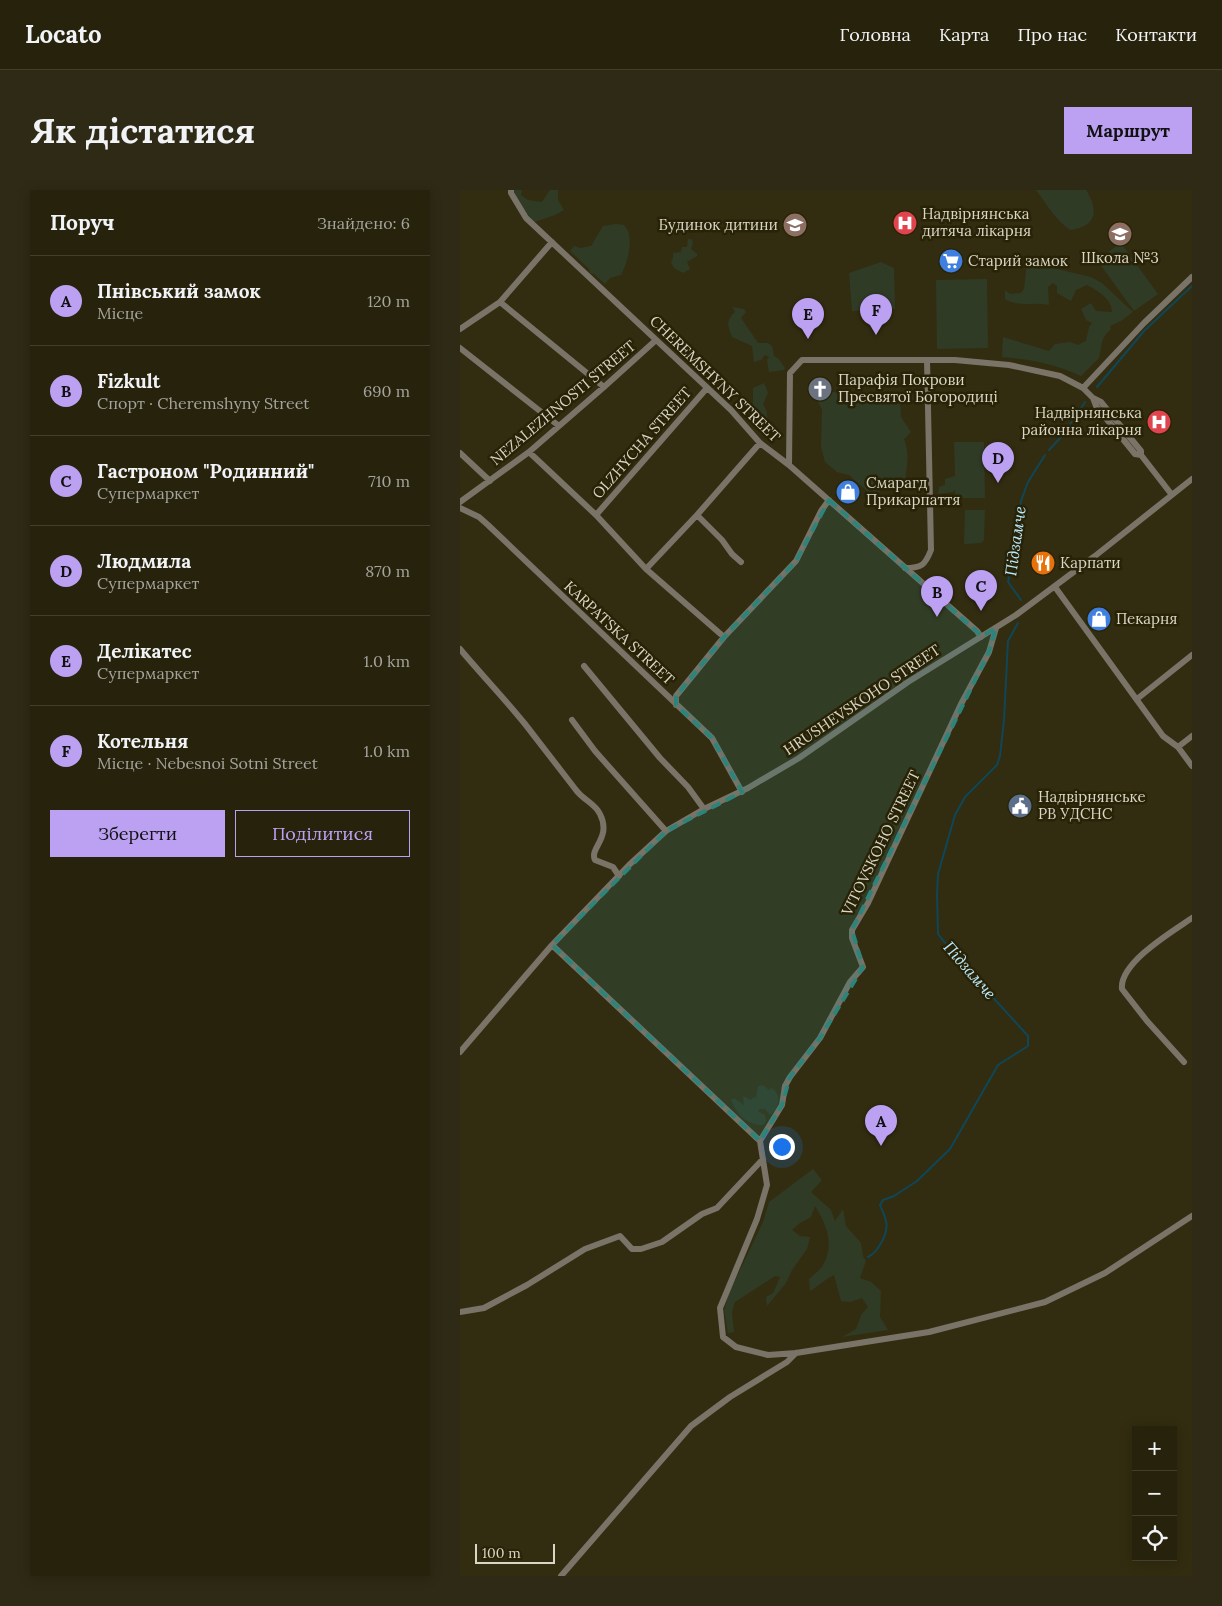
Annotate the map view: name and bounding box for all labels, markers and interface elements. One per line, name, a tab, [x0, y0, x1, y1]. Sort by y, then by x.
text: Locato	[25, 19, 102, 50]
text: Головна	[839, 23, 911, 46]
text: Карта	[939, 23, 989, 46]
text: Про нас	[1017, 23, 1087, 46]
text: Контакти	[1115, 23, 1197, 46]
button: Маршрут	[1064, 107, 1192, 154]
text: Як дістатися	[30, 108, 255, 153]
place label: Надвірнянська дитяча лікарня	[922, 204, 1031, 240]
text: Поруч	[50, 209, 115, 236]
hospital icon: Надвірнянська дитяча лікарня	[892, 210, 918, 236]
school or university icon: Будинок дитини	[782, 212, 808, 238]
text: Знайдено: 6	[317, 213, 410, 233]
place label: Будинок дитини	[659, 215, 778, 234]
school or university icon: Школа №3	[1107, 221, 1133, 247]
supermarket icon: Старий замок	[938, 248, 964, 274]
place label: Школа №3	[1081, 248, 1159, 267]
place label: Старий замок	[968, 251, 1068, 270]
text: Пнівський замок	[97, 279, 261, 303]
text: A	[61, 291, 71, 311]
text: 120 m	[367, 291, 410, 311]
pin: F	[860, 294, 892, 335]
pin: E	[792, 298, 824, 339]
text: Місце	[97, 303, 143, 323]
street label: CHEREMSHYNY STREET	[646, 311, 785, 446]
street label: NEZALEZHNOSTI STREET	[486, 336, 640, 469]
text: Fizkult	[97, 369, 160, 393]
place label: Парафія Покрови Пресвятої Богородиці	[838, 370, 998, 406]
church icon: Парафія Покрови Пресвятої Богородиці	[807, 376, 833, 402]
text: B	[61, 381, 71, 401]
text: 690 m	[363, 381, 410, 401]
street label: OLZHYCHA STREET	[588, 383, 696, 502]
text: Спорт · Cheremshyny Street	[97, 393, 309, 413]
place label: Надвірнянська районна лікарня	[1021, 403, 1142, 439]
hospital icon: Надвірнянська районна лікарня	[1146, 409, 1172, 435]
pin: D	[982, 442, 1014, 483]
text: Гастроном "Родинний"	[97, 459, 314, 483]
text: C	[60, 471, 72, 491]
text: 710 m	[368, 471, 410, 491]
place label: Смарагд Прикарпаття	[866, 473, 961, 509]
shop icon: Смарагд Прикарпаття	[835, 479, 861, 505]
text: Супермаркет	[97, 483, 199, 503]
water label: Підзамче	[1000, 504, 1030, 577]
text: Людмила	[97, 549, 191, 573]
restaurant icon: Карпати	[1030, 550, 1056, 576]
place label: Карпати	[1060, 553, 1121, 572]
text: D	[60, 561, 72, 581]
text: 870 m	[365, 561, 410, 581]
pin: C	[965, 570, 997, 611]
text: Супермаркет	[97, 573, 199, 593]
pin: B	[921, 576, 953, 617]
street label: KARPATSKA STREET	[560, 577, 679, 689]
shop icon: Пекарня	[1086, 606, 1112, 632]
place label: Пекарня	[1116, 609, 1177, 628]
text: Делікатес	[97, 639, 192, 663]
street label: HRUSHEVSKOHO STREET	[780, 640, 944, 759]
text: E	[61, 651, 71, 671]
text: 1.0 km	[363, 651, 410, 671]
text: Супермаркет	[97, 663, 199, 683]
text: Котельня	[97, 729, 188, 753]
text: F	[61, 741, 71, 761]
text: 1.0 km	[363, 741, 410, 761]
text: Місце · Nebesnoi Sotni Street	[97, 753, 318, 773]
street label: VITOVSKOHO STREET	[837, 767, 924, 919]
place label: Надвірнянське РВ УДСНС	[1038, 787, 1146, 823]
public building icon: Надвірнянське РВ УДСНС	[1007, 793, 1033, 819]
button: Зберегти	[50, 810, 225, 857]
button: Поділитися	[235, 810, 410, 857]
water label: Підзамче	[939, 937, 1001, 1003]
pin: A	[865, 1105, 897, 1146]
your location	[769, 1134, 795, 1160]
map controls	[1132, 1426, 1177, 1561]
button: +	[1132, 1426, 1177, 1471]
button: −	[1132, 1471, 1177, 1516]
button: locate	[1132, 1516, 1177, 1561]
scale bar	[475, 1541, 555, 1564]
text: 100 m	[482, 1544, 521, 1562]

